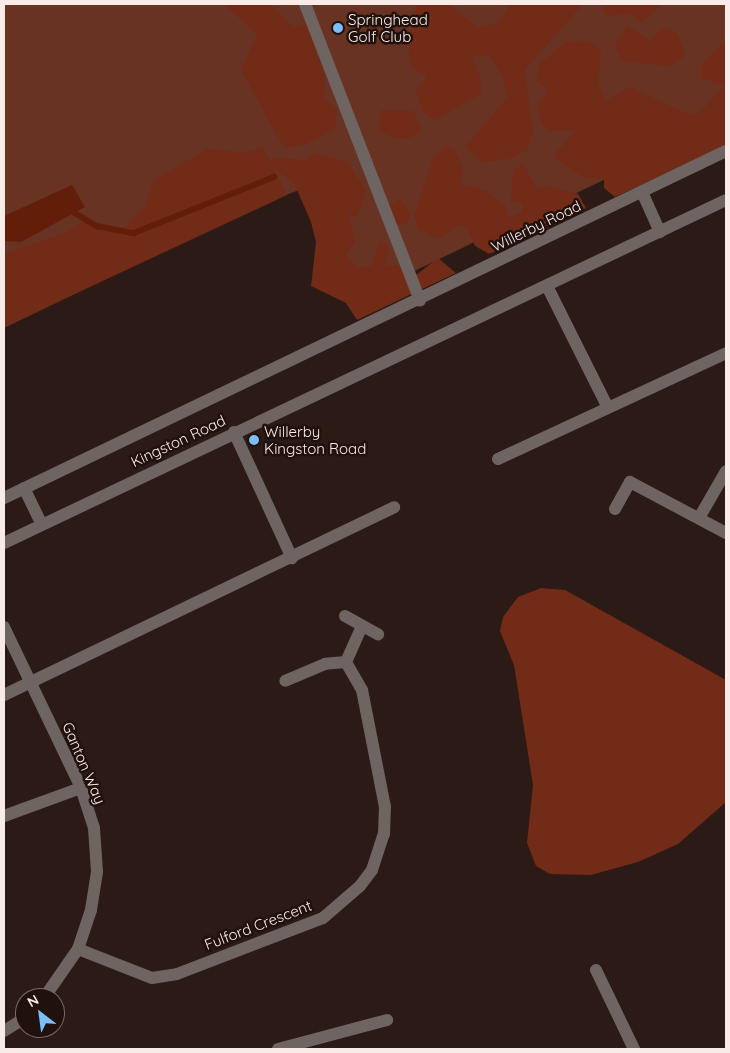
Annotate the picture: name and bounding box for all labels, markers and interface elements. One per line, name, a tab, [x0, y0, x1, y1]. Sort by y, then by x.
place label: Springhead Golf Club	[348, 10, 428, 45]
marker: Springhead Golf Club	[332, 22, 344, 34]
street label: Willerby Road	[488, 197, 584, 255]
street label: Kingston Road	[128, 411, 228, 471]
place label: Willerby Kingston Road	[264, 422, 366, 457]
marker: Willerby Kingston Road	[248, 434, 260, 446]
street label: Ganton Way	[59, 719, 109, 807]
street label: Fulford Crescent	[202, 896, 314, 954]
north arrow	[15, 988, 65, 1038]
text: N	[24, 991, 42, 1011]

